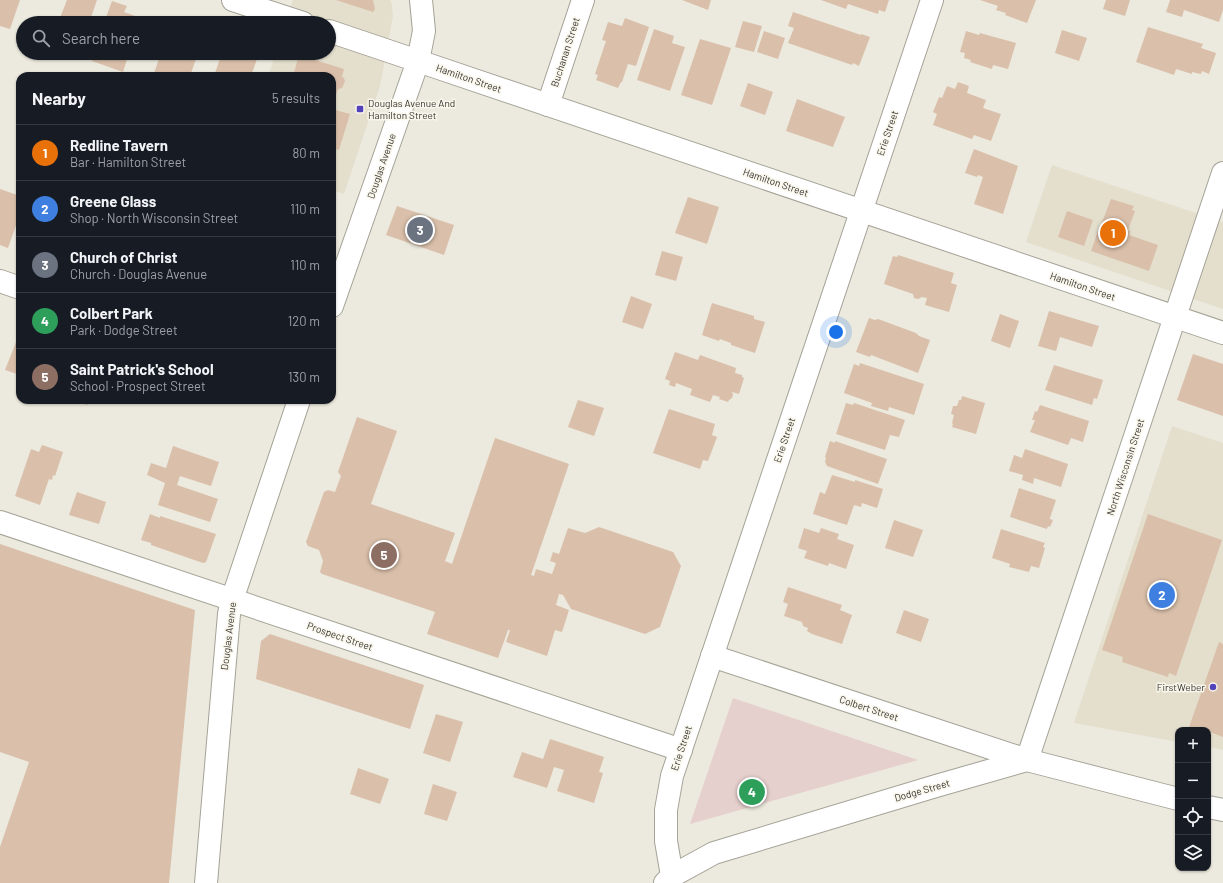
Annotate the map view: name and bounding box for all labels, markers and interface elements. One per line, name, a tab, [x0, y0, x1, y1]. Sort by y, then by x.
street label: Buchanan Street	[548, 15, 582, 88]
search box	[16, 16, 336, 60]
icon: search	[30, 27, 52, 49]
text: Search here	[62, 29, 140, 47]
street label: Hamilton Street	[435, 61, 504, 95]
text: Nearby	[32, 88, 86, 108]
text: 5 results	[272, 90, 320, 106]
place label: Douglas Avenue And Hamilton Street	[368, 97, 455, 121]
marker: Douglas Avenue And Hamilton Street	[355, 104, 365, 114]
street label: Erie Street	[874, 109, 900, 157]
street label: Douglas Avenue	[364, 132, 398, 200]
text: Redline Tavern	[70, 136, 168, 154]
text: 1	[43, 145, 47, 161]
text: 80 m	[293, 145, 320, 161]
text: Bar · Hamilton Street	[70, 154, 186, 170]
street label: Hamilton Street	[742, 165, 811, 199]
text: Greene Glass	[70, 192, 156, 210]
text: 2	[41, 201, 49, 217]
text: 110 m	[290, 201, 320, 217]
text: Shop · North Wisconsin Street	[70, 210, 238, 226]
pin: 3	[407, 215, 433, 245]
pin: 1	[1100, 218, 1126, 248]
text: Church of Christ	[70, 248, 177, 266]
text: 3	[41, 257, 49, 273]
text: 110 m	[290, 257, 320, 273]
text: Church · Douglas Avenue	[70, 266, 207, 282]
street label: Hamilton Street	[1049, 269, 1118, 303]
text: Colbert Park	[70, 304, 153, 322]
text: 4	[41, 313, 49, 329]
text: 120 m	[288, 313, 320, 329]
text: Park · Dodge Street	[70, 322, 178, 338]
your location	[826, 322, 846, 342]
text: Saint Patrick's School	[70, 360, 214, 378]
text: 5	[41, 369, 49, 385]
text: 130 m	[288, 369, 320, 385]
text: School · Prospect Street	[70, 378, 206, 394]
street label: Erie Street	[771, 416, 797, 464]
street label: North Wisconsin Street	[1104, 417, 1146, 517]
pin: 5	[371, 540, 397, 570]
pin: 2	[1149, 580, 1175, 610]
street label: Douglas Avenue	[218, 601, 238, 671]
street label: Prospect Street	[306, 619, 375, 653]
place label: FirstWeber	[1157, 681, 1205, 693]
marker: FirstWeber	[1208, 682, 1218, 692]
street label: Colbert Street	[838, 693, 900, 723]
street label: Erie Street	[668, 724, 694, 772]
map controls	[1175, 727, 1211, 871]
button: +	[1175, 727, 1211, 763]
button: −	[1175, 763, 1211, 799]
street label: Dodge Street	[893, 776, 951, 804]
pin: 4	[739, 777, 765, 807]
button: locate	[1175, 799, 1211, 835]
button: layers	[1175, 835, 1211, 871]

